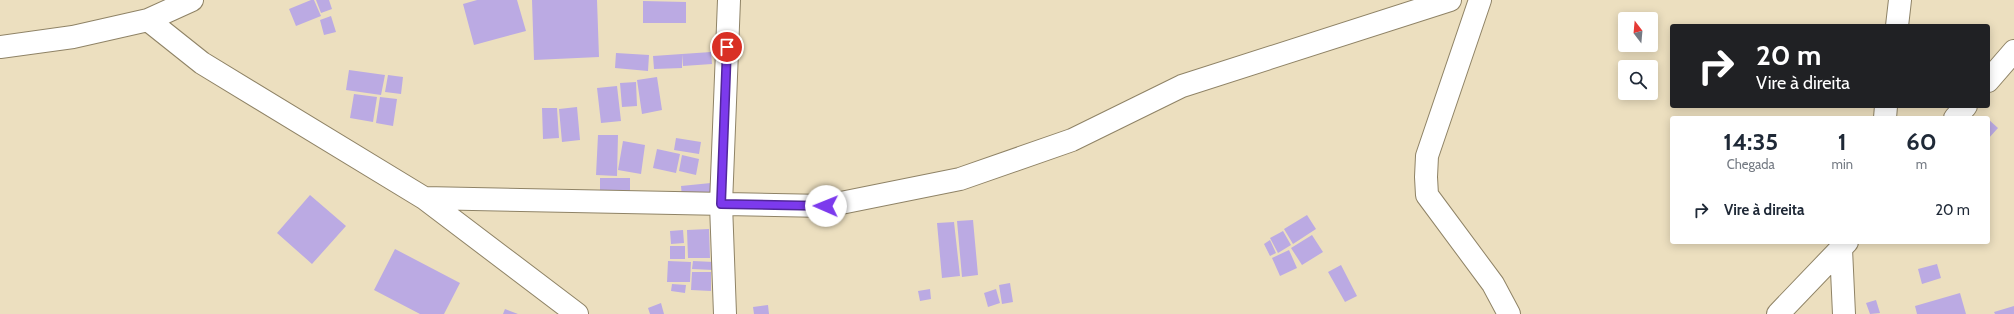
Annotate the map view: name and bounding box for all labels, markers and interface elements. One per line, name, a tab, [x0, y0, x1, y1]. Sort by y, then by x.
north arrow	[1618, 12, 1658, 52]
map controls	[1618, 12, 1658, 100]
pin	[710, 30, 744, 64]
icon: arrive	[716, 36, 738, 58]
text: 20 m	[1756, 38, 1821, 72]
icon: right	[1690, 40, 1742, 92]
button: search	[1618, 60, 1658, 100]
text: Vire à direita	[1756, 72, 1850, 94]
text: 14:35	[1723, 127, 1778, 156]
text: 1	[1838, 127, 1847, 156]
text: 60	[1906, 127, 1937, 156]
text: Chegada	[1727, 156, 1775, 172]
text: min	[1832, 156, 1853, 172]
text: m	[1916, 156, 1927, 172]
position arrow	[805, 185, 847, 227]
icon: right	[1690, 199, 1712, 221]
text: Vire à direita	[1724, 201, 1805, 219]
text: 20 m	[1935, 201, 1970, 219]

